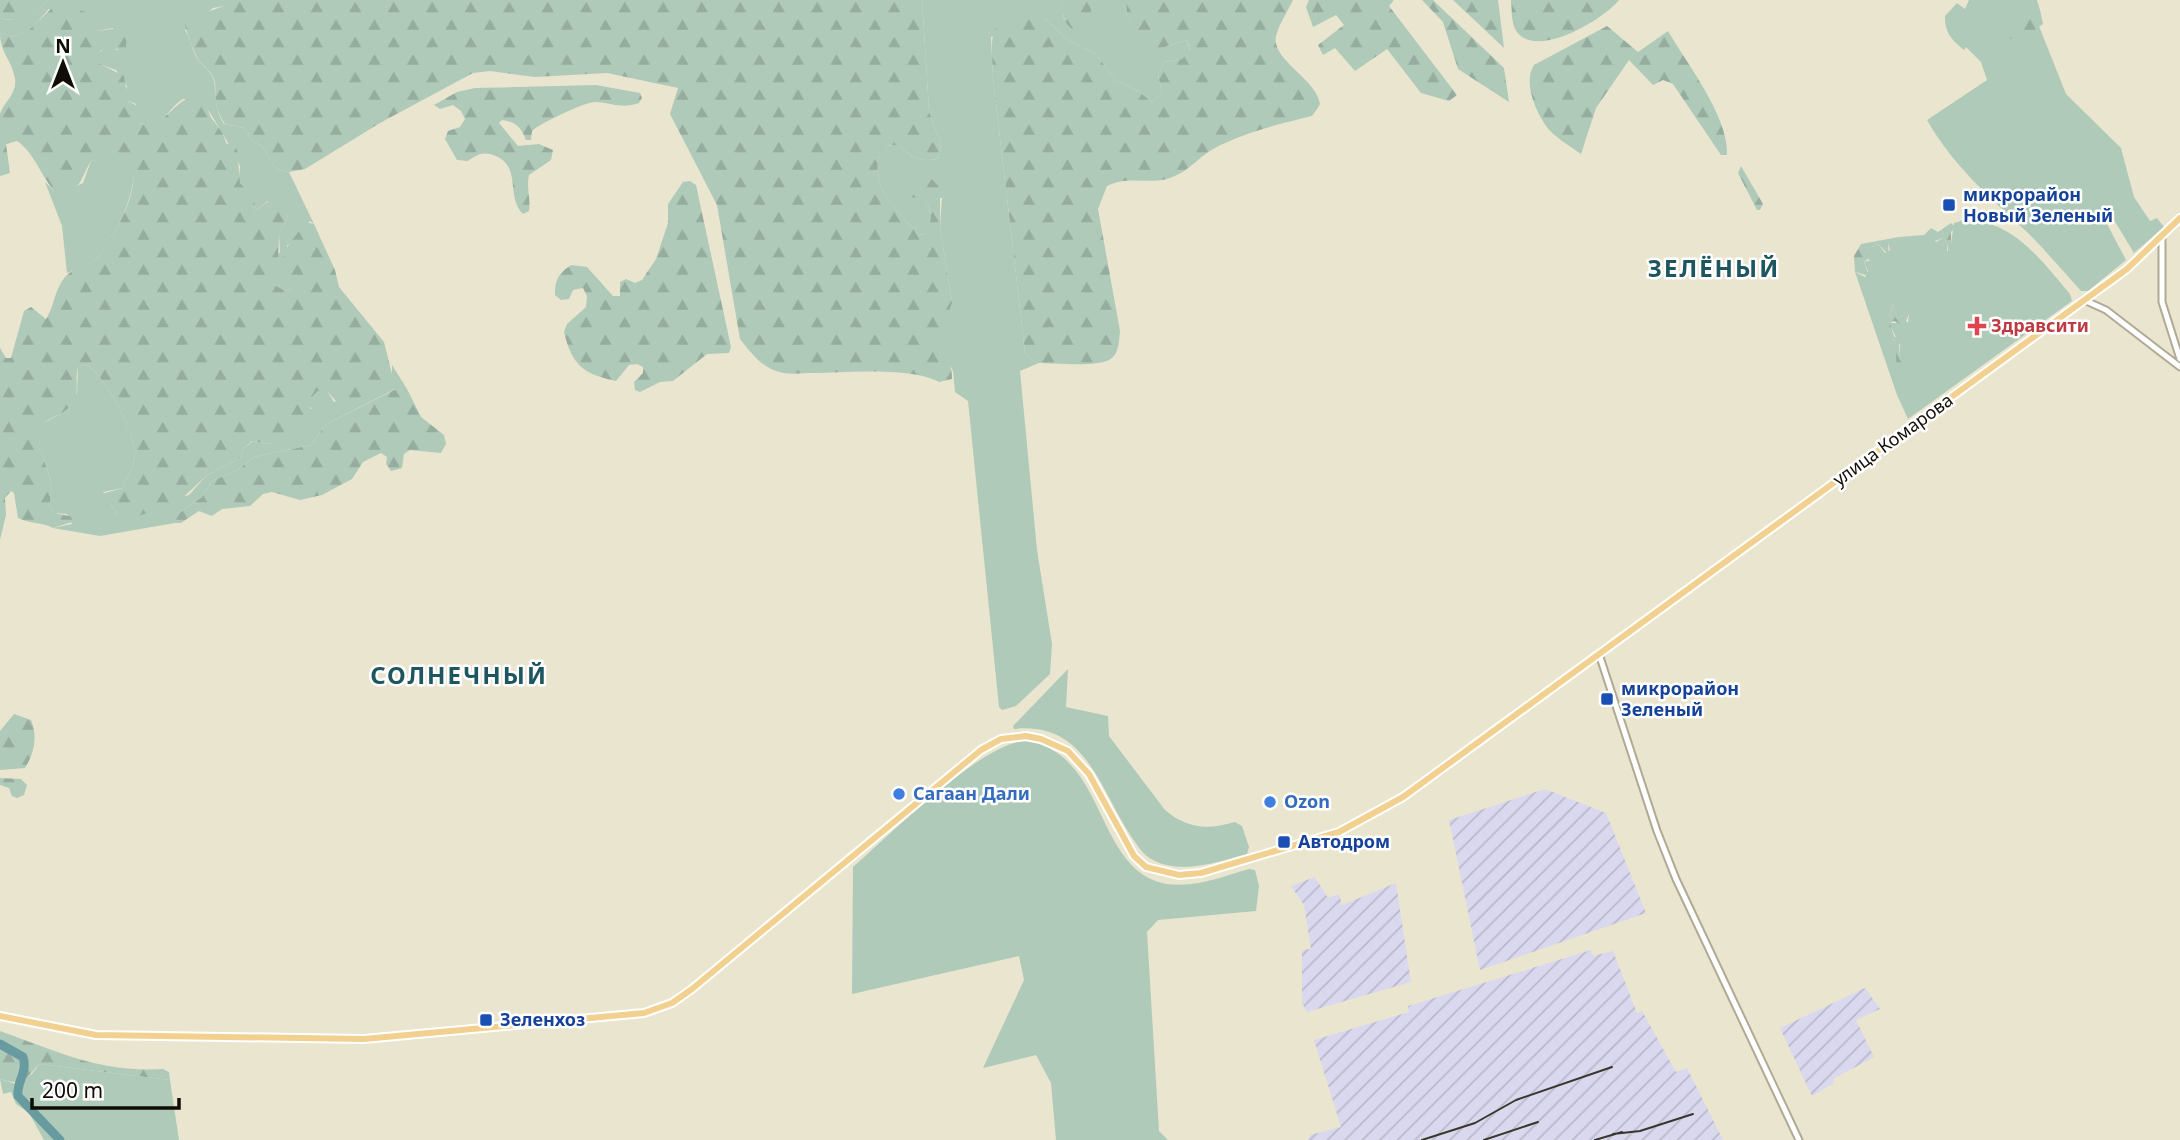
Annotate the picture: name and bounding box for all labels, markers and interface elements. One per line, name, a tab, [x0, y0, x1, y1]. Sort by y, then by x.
north arrow	[28, 28, 98, 98]
text: N	[55, 33, 71, 59]
place label: микрорайон Новый Зеленый	[1963, 182, 2113, 227]
marker: микрорайон Новый Зеленый	[1941, 197, 1957, 213]
district label: ЗЕЛЁНЫЙ	[1648, 251, 1780, 284]
place label: Здравсити	[1991, 313, 2089, 337]
marker: Здравсити	[1969, 318, 1985, 334]
street label: улица Комарова	[1828, 387, 1957, 491]
district label: СОЛНЕЧНЫЙ	[370, 658, 548, 691]
place label: микрорайон Зеленый	[1621, 676, 1739, 721]
marker: микрорайон Зеленый	[1599, 691, 1615, 707]
place label: Сагаан Дали	[913, 781, 1030, 805]
marker: Сагаан Дали	[891, 786, 907, 802]
place label: Ozon	[1284, 789, 1330, 813]
marker: Ozon	[1262, 794, 1278, 810]
place label: Автодром	[1298, 829, 1390, 853]
marker: Автодром	[1276, 834, 1292, 850]
place label: Зеленхоз	[500, 1007, 585, 1031]
marker: Зеленхоз	[478, 1012, 494, 1028]
scale bar	[32, 1066, 178, 1110]
text: 200 m	[42, 1076, 103, 1104]

